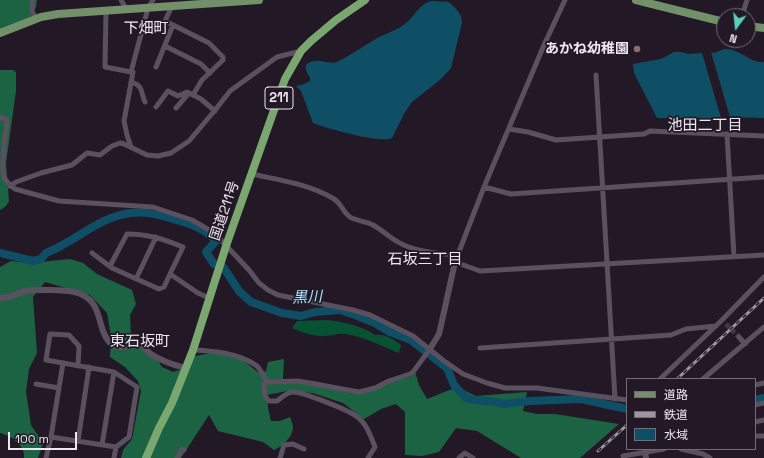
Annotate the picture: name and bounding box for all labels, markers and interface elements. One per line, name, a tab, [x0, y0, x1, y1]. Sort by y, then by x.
north arrow	[716, 8, 756, 48]
district label: 下畑町	[124, 20, 168, 38]
text: N	[728, 31, 739, 46]
place label: あかね幼稚園	[545, 41, 629, 57]
marker: あかね幼稚園	[632, 44, 642, 54]
road number: 211	[265, 87, 293, 109]
district label: 池田二丁目	[668, 117, 742, 135]
street label: 国道211号	[207, 179, 243, 243]
district label: 石坂三丁目	[388, 251, 462, 269]
water label: 黒川	[292, 288, 322, 308]
district label: 東石坂町	[110, 333, 170, 351]
legend	[626, 378, 756, 450]
text: 道路	[664, 387, 688, 403]
text: 鉄道	[664, 407, 688, 423]
scale bar	[10, 424, 79, 450]
text: 水域	[664, 427, 688, 443]
text: 100 m	[15, 431, 49, 447]

